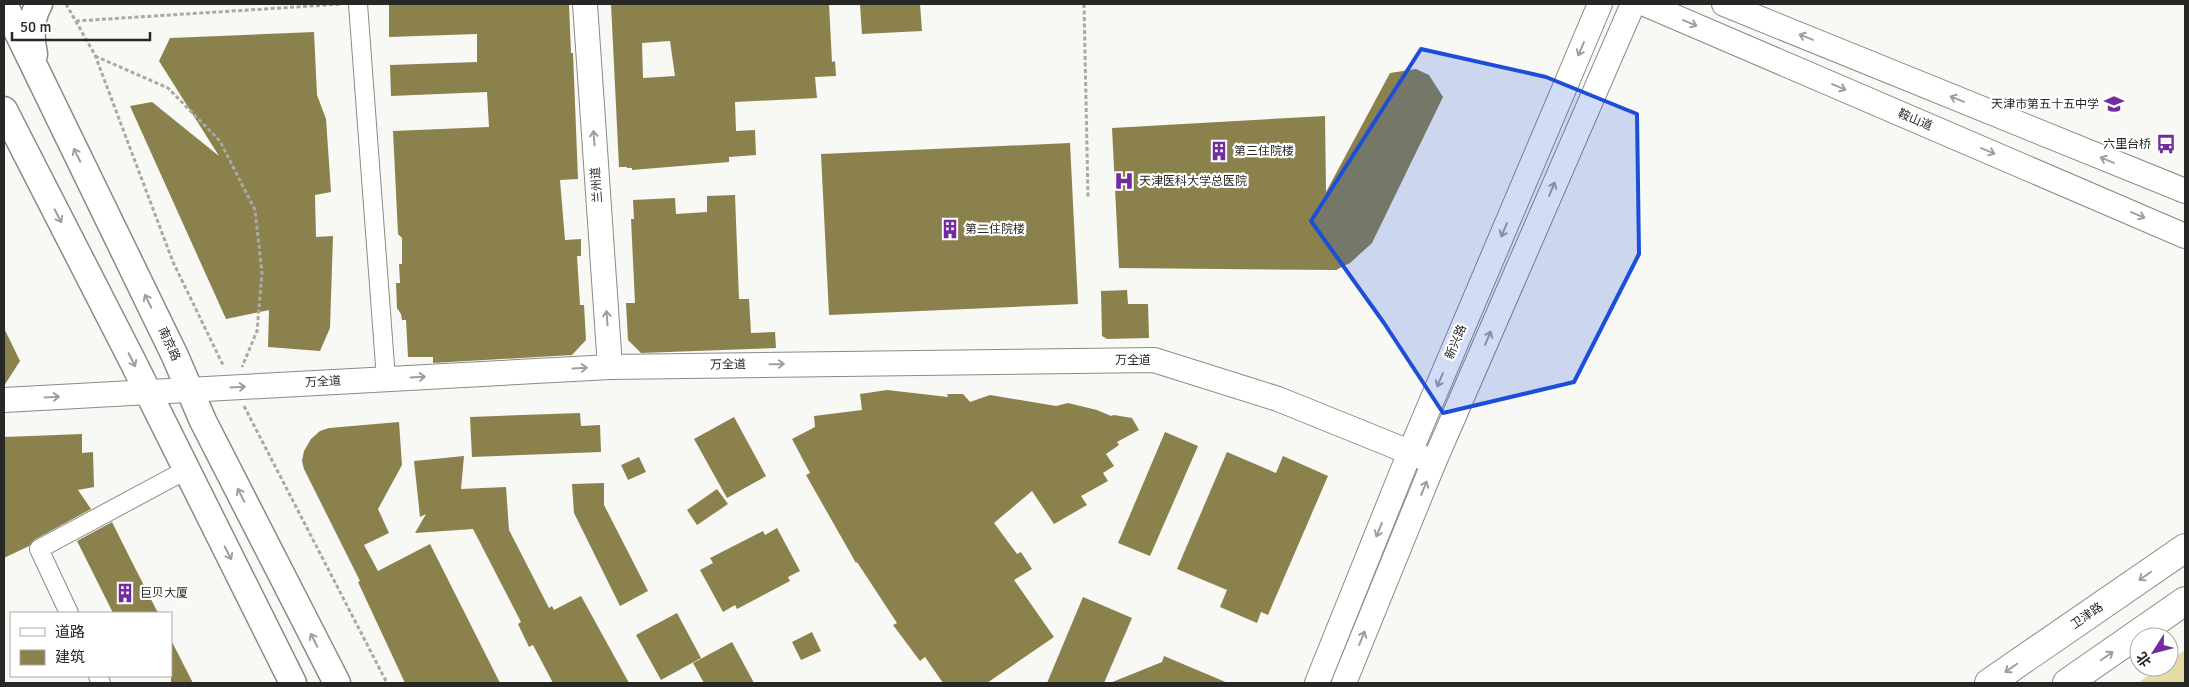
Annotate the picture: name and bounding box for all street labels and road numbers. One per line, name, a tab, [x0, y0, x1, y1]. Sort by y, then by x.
street label: 鞍山道	[1895, 106, 1935, 134]
street label: 兰州道	[588, 167, 606, 203]
street label: 新兴路	[1442, 322, 1470, 362]
street label: 南京路	[155, 325, 183, 363]
street label: 万全道	[1115, 353, 1151, 368]
street label: 万全道	[710, 357, 746, 373]
street label: 万全道	[305, 374, 341, 390]
street label: 卫津路	[2068, 600, 2106, 632]

